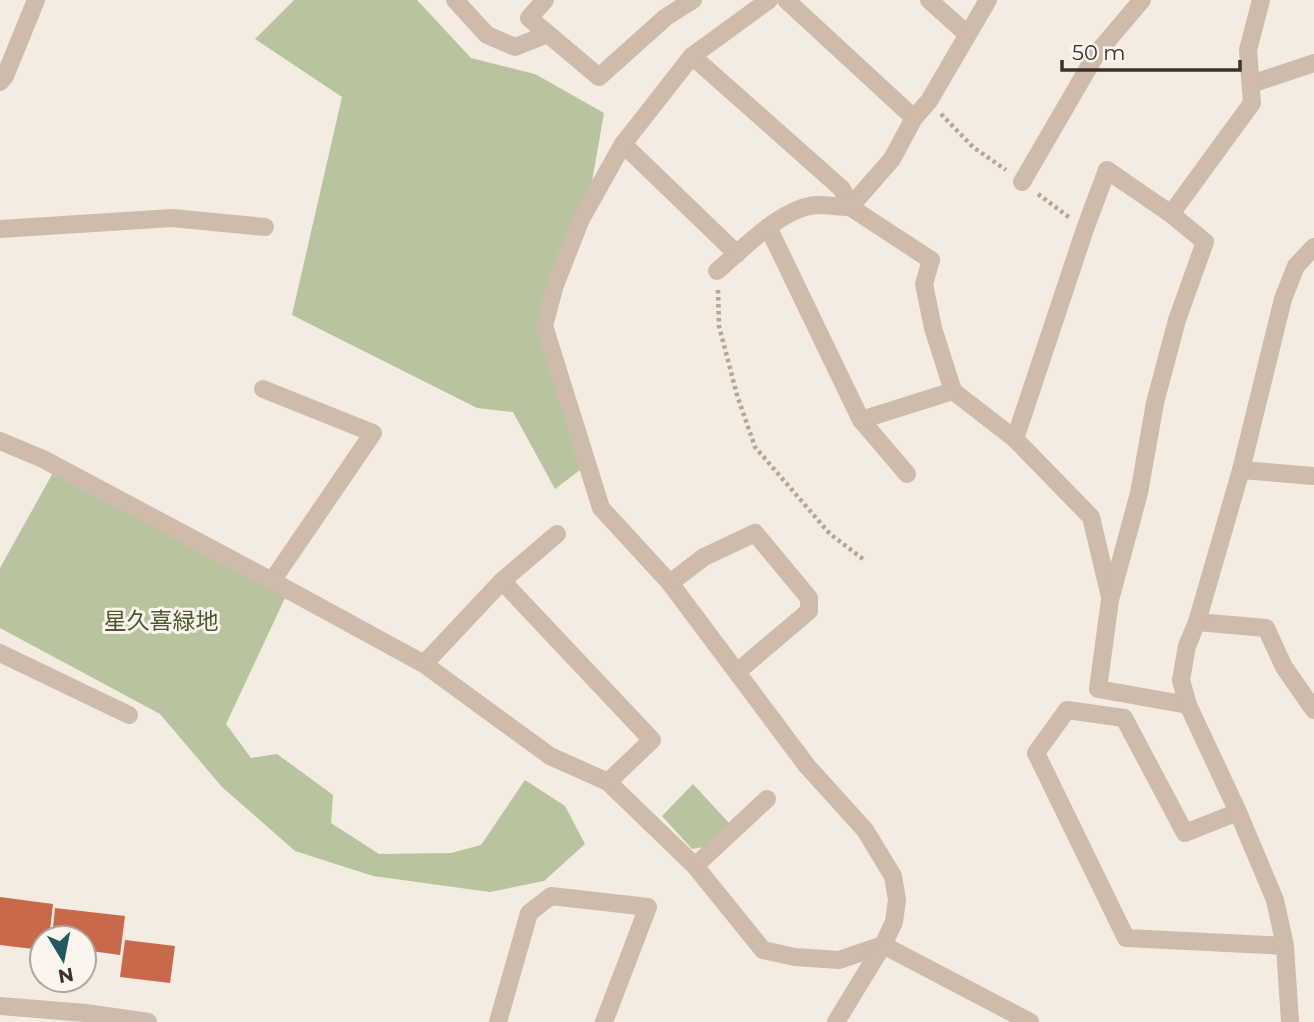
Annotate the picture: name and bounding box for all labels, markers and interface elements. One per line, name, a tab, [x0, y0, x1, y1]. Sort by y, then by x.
scale bar	[1062, 28, 1240, 72]
text: 50 m	[1072, 40, 1126, 65]
park label: 星久喜緑地	[104, 607, 219, 635]
north arrow	[28, 924, 98, 994]
text: N	[56, 963, 75, 988]

